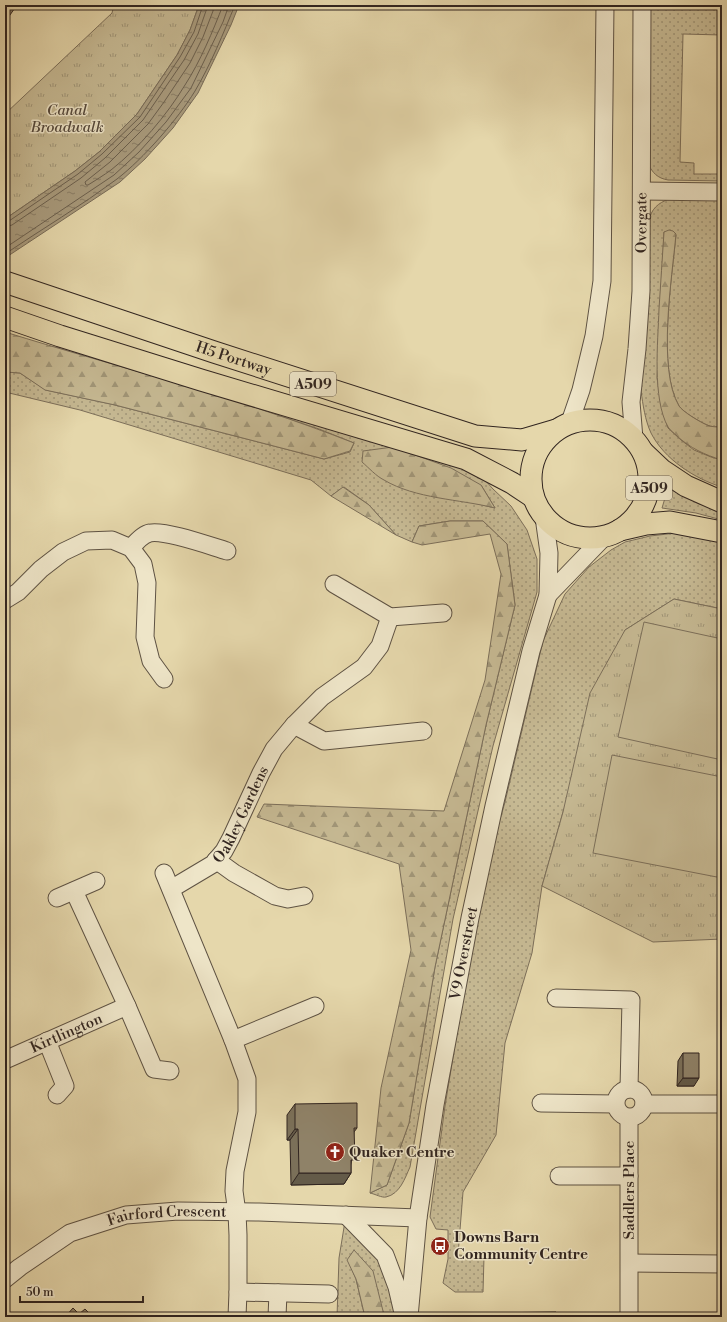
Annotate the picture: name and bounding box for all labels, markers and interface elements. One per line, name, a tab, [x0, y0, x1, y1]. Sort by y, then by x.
park label: Canal Broadwalk	[29, 101, 104, 137]
street label: Overgate	[632, 192, 651, 253]
street label: H5 Portway	[193, 338, 274, 380]
road number: A509	[290, 372, 336, 396]
road number: A509	[626, 476, 672, 500]
street label: Oakley Gardens	[209, 763, 273, 867]
street label: V9 Overstreet	[446, 904, 482, 1003]
street label: Kirtlington	[27, 1009, 106, 1058]
church icon: Quaker Centre	[324, 1141, 346, 1163]
street label: Saddlers Place	[620, 1141, 639, 1239]
place label: Quaker Centre	[349, 1143, 455, 1162]
street label: Fairford Crescent	[105, 1202, 227, 1231]
place label: Downs Barn Community Centre	[454, 1228, 588, 1264]
bus stop icon: Downs Barn Community Centre	[429, 1235, 451, 1257]
scale bar	[20, 1278, 143, 1304]
text: 50 m	[26, 1285, 54, 1300]

